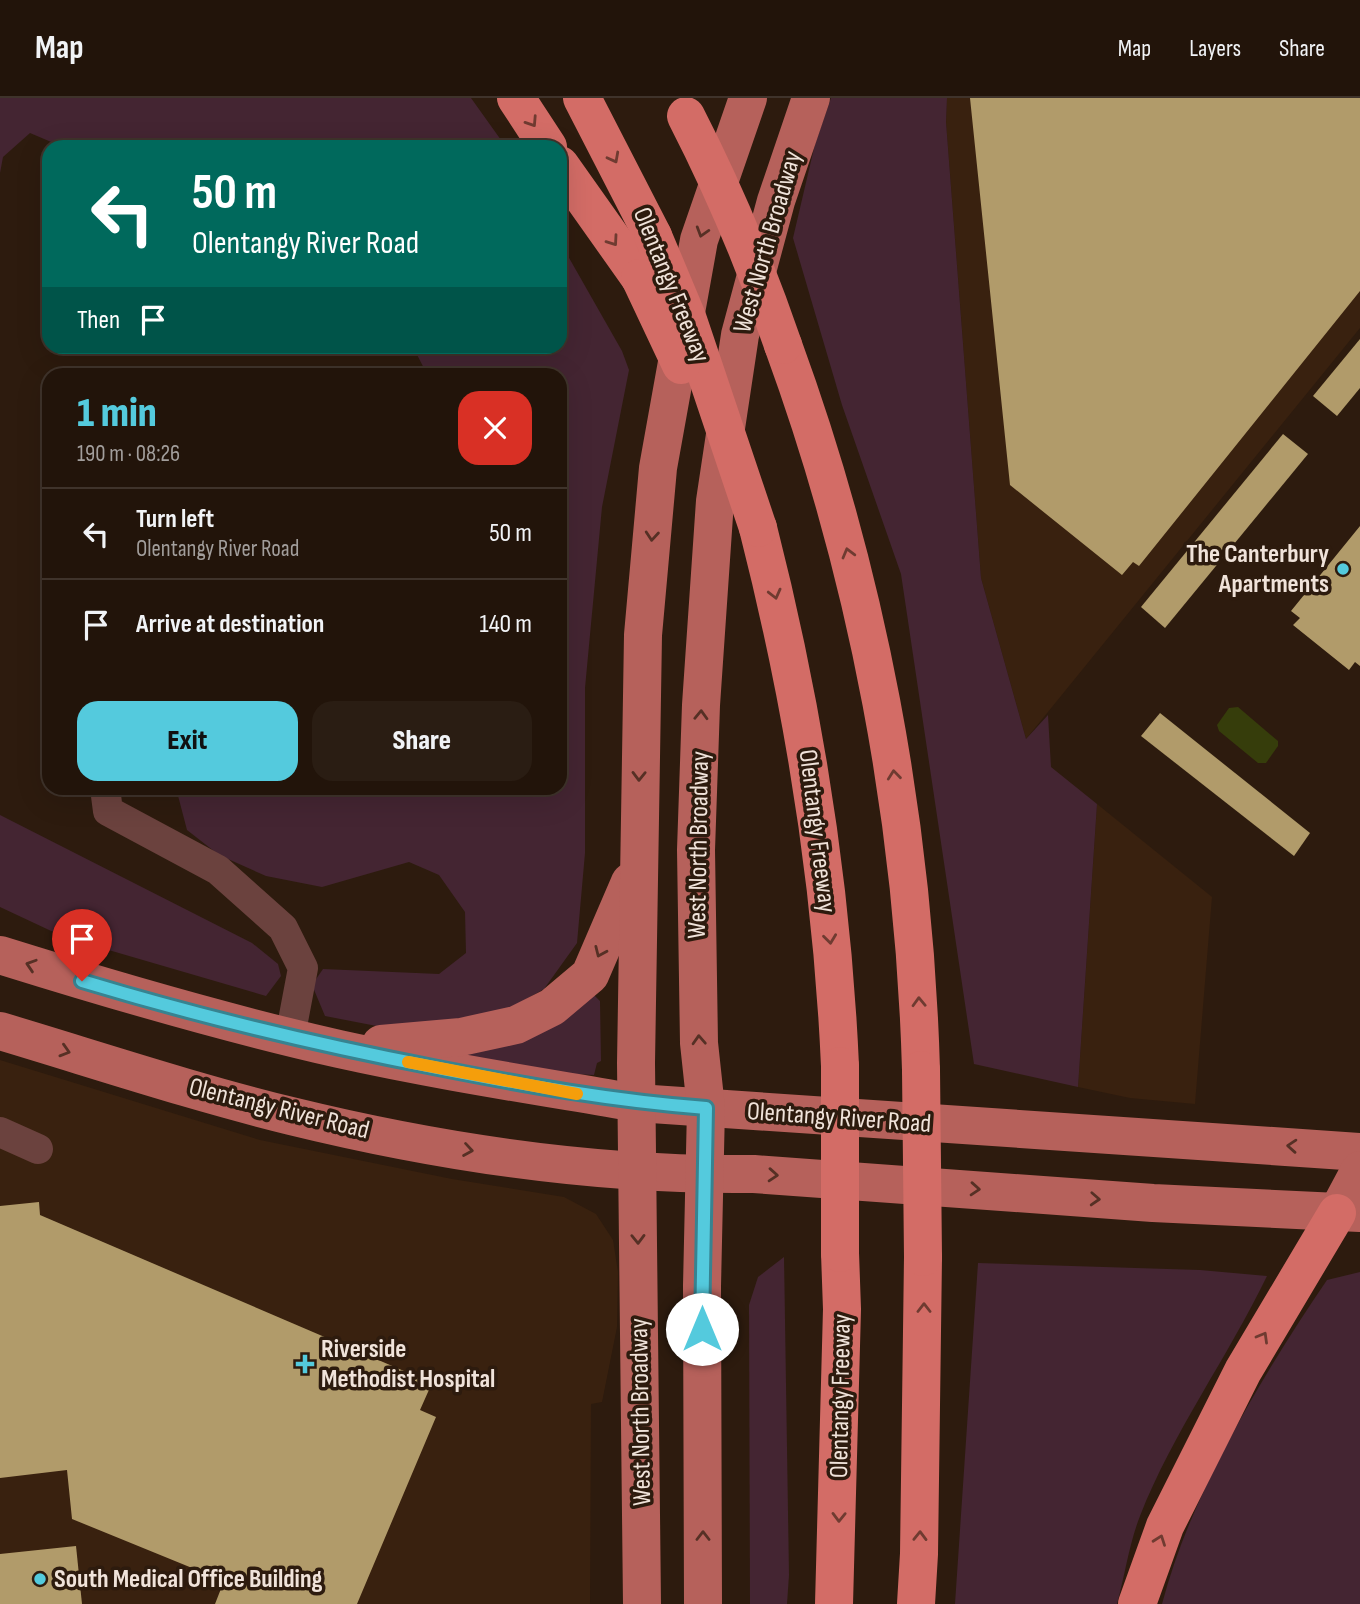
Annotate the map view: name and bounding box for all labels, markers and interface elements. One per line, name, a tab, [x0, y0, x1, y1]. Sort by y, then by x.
text: Map	[35, 28, 84, 68]
text: Map	[1118, 34, 1151, 63]
text: Layers	[1189, 34, 1241, 63]
text: Share	[1279, 34, 1325, 63]
one-way arrow	[524, 115, 537, 128]
street label: West North Broadway	[727, 148, 809, 336]
one-way arrow	[606, 151, 620, 163]
text: 50 m	[192, 164, 277, 223]
icon: left	[77, 168, 168, 259]
street label: Olentangy Freeway	[626, 203, 716, 367]
text: Olentangy River Road	[192, 224, 419, 263]
one-way arrow	[696, 226, 711, 238]
one-way arrow	[605, 233, 618, 246]
icon: arrive	[134, 301, 172, 339]
text: Then	[77, 305, 120, 336]
text: 1 min	[77, 388, 157, 439]
button: close	[458, 391, 532, 465]
text: 190 m · 08:26	[77, 440, 180, 468]
text: Turn left	[136, 504, 214, 535]
icon: left	[77, 515, 115, 553]
text: 50 m	[489, 518, 532, 549]
one-way arrow	[645, 531, 660, 542]
text: Olentangy River Road	[136, 535, 299, 563]
place label: The Canterbury Apartments	[1186, 539, 1329, 600]
one-way arrow	[842, 547, 856, 559]
marker: The Canterbury Apartments	[1335, 561, 1351, 577]
one-way arrow	[767, 588, 781, 600]
icon: arrive	[77, 606, 115, 644]
text: Arrive at destination	[136, 609, 324, 640]
text: 140 m	[480, 609, 532, 640]
button: Exit	[77, 701, 298, 781]
button: Share	[312, 701, 532, 781]
one-way arrow	[694, 709, 709, 720]
street label: Olentangy Freeway	[792, 748, 842, 914]
street label: West North Broadway	[682, 751, 716, 939]
one-way arrow	[887, 770, 902, 781]
one-way arrow	[631, 771, 647, 782]
pin	[52, 909, 112, 981]
icon: arrive	[63, 920, 101, 958]
one-way arrow	[823, 933, 838, 945]
one-way arrow	[594, 945, 608, 957]
one-way arrow	[25, 959, 37, 973]
one-way arrow	[911, 996, 926, 1007]
one-way arrow	[692, 1034, 707, 1045]
one-way arrow	[59, 1042, 71, 1057]
street label: Olentangy River Road	[186, 1072, 372, 1146]
street label: Olentangy River Road	[746, 1096, 932, 1140]
one-way arrow	[1286, 1139, 1297, 1154]
one-way arrow	[462, 1142, 474, 1157]
one-way arrow	[768, 1167, 779, 1182]
one-way arrow	[969, 1181, 980, 1196]
one-way arrow	[1090, 1191, 1101, 1206]
one-way arrow	[630, 1235, 646, 1245]
position arrow	[665, 1292, 739, 1366]
one-way arrow	[916, 1303, 932, 1313]
street label: Olentangy Freeway	[824, 1314, 858, 1478]
street label: West North Broadway	[624, 1318, 658, 1506]
one-way arrow	[1255, 1332, 1268, 1345]
place label: Riverside Methodist Hospital	[321, 1334, 495, 1395]
marker: Riverside Methodist Hospital	[295, 1354, 315, 1374]
one-way arrow	[831, 1512, 846, 1523]
one-way arrow	[695, 1530, 711, 1541]
one-way arrow	[912, 1530, 928, 1541]
one-way arrow	[1152, 1534, 1166, 1546]
place label: South Medical Office Building	[54, 1564, 322, 1595]
marker: South Medical Office Building	[32, 1571, 48, 1587]

